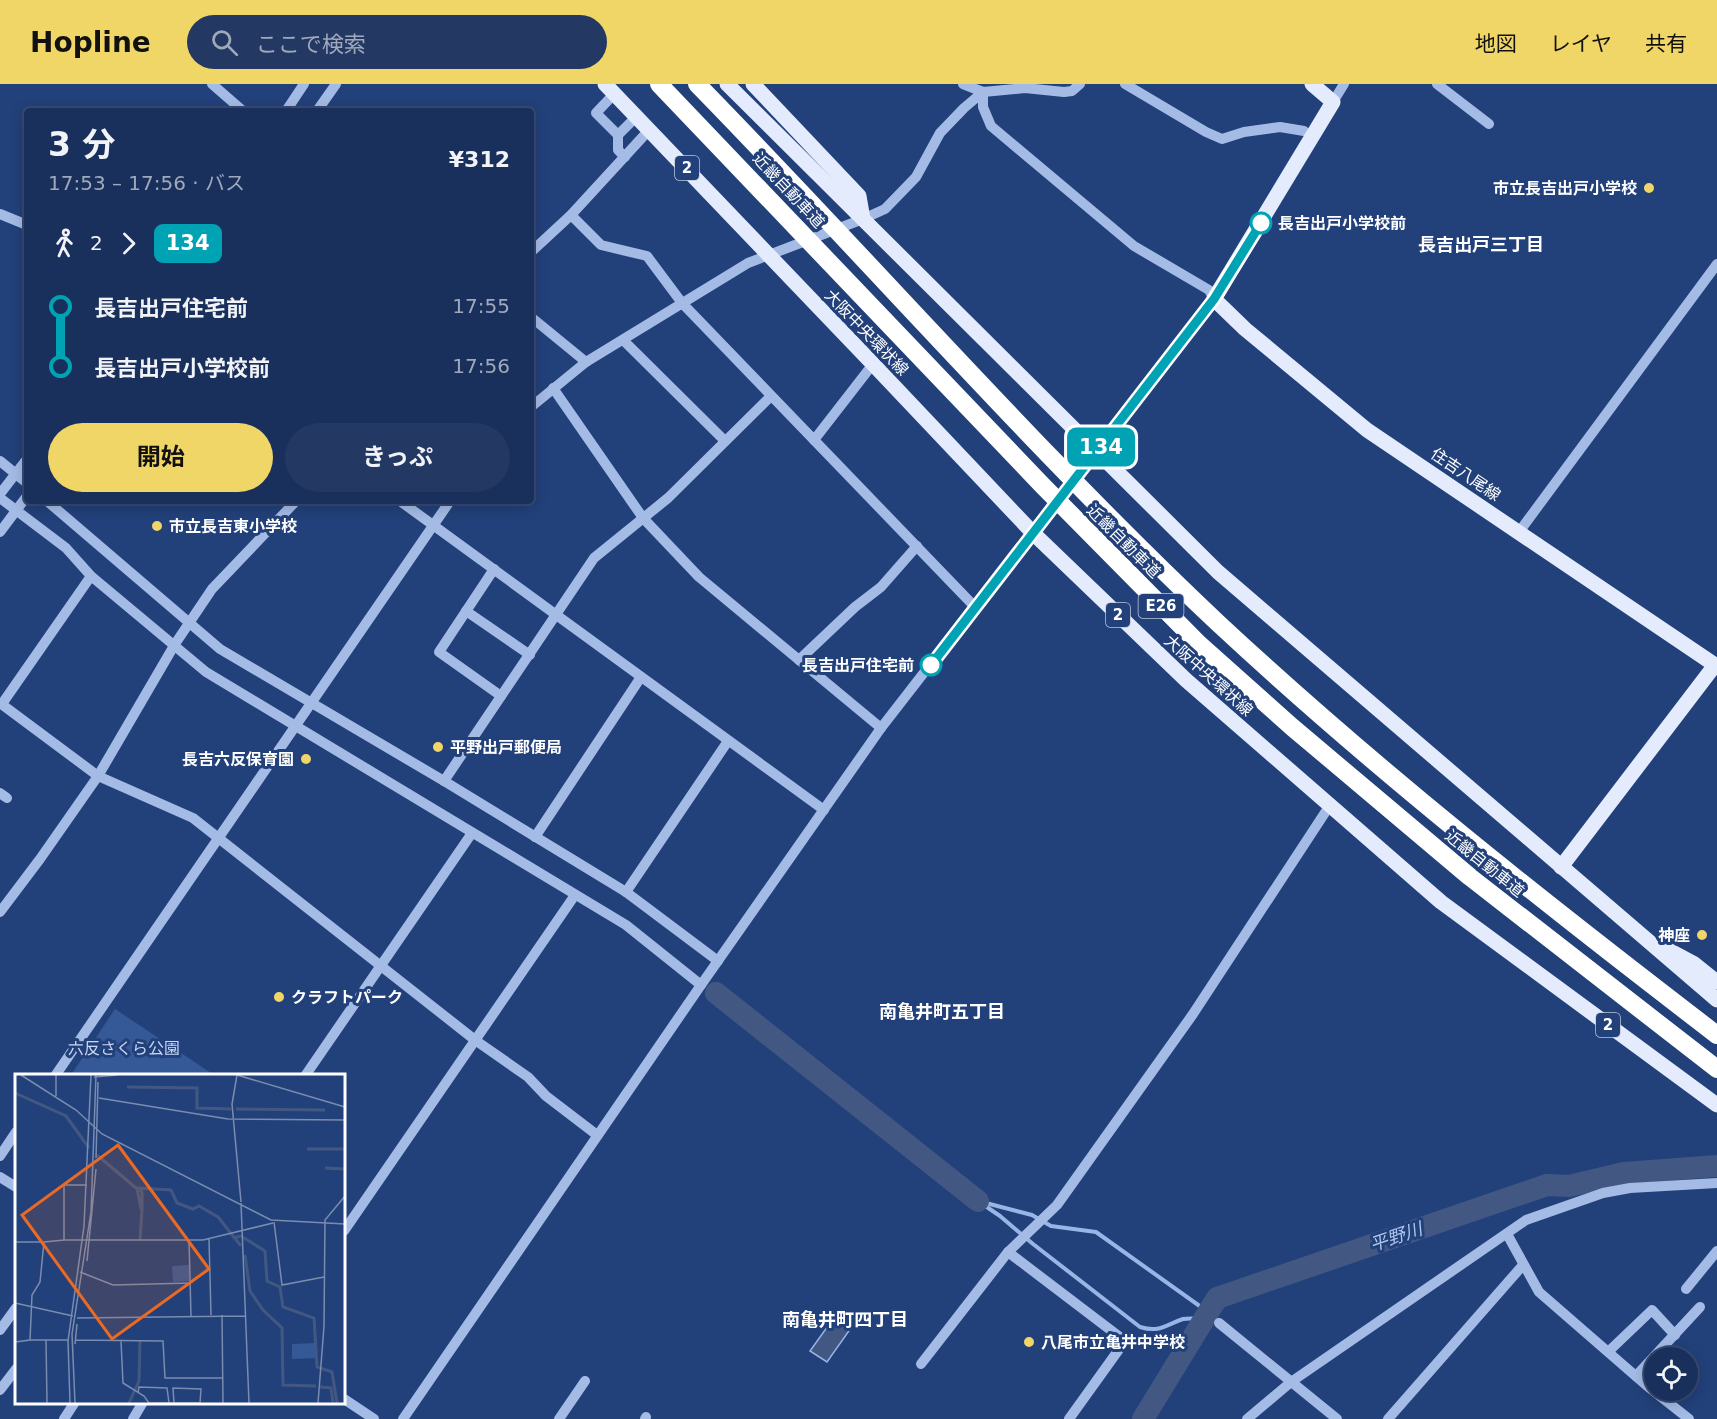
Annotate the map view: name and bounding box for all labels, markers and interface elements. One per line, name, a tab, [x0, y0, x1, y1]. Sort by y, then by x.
search box	[187, 15, 607, 69]
text: Hopline	[30, 26, 151, 59]
icon: search	[208, 26, 241, 59]
text: ここで検索	[256, 32, 366, 57]
text: 地図	[1475, 32, 1517, 56]
text: レイヤ	[1550, 32, 1612, 56]
text: 共有	[1645, 32, 1687, 56]
text: 3 分	[48, 125, 115, 164]
text: ¥312	[449, 147, 510, 172]
street label: 近畿自動車道	[749, 149, 828, 232]
road number: 2	[675, 156, 699, 180]
text: 17:53 – 17:56 · バス	[48, 171, 245, 195]
place label: 市立長吉出戸小学校	[1493, 179, 1637, 198]
marker: 市立長吉出戸小学校	[1642, 181, 1656, 195]
marker: 長吉出戸小学校前	[1250, 212, 1272, 234]
place label: 長吉出戸小学校前	[1278, 214, 1406, 233]
icon: walk	[48, 227, 81, 260]
icon: forward	[112, 227, 145, 260]
text: 2	[90, 231, 103, 255]
text: 134	[166, 231, 210, 255]
district label: 長吉出戸三丁目	[1418, 234, 1544, 255]
street label: 大阪中央環状線	[821, 285, 912, 379]
text: 17:55	[452, 294, 510, 318]
text: 長吉出戸住宅前	[94, 296, 248, 321]
text: 17:56	[452, 354, 510, 378]
text: 長吉出戸小学校前	[94, 356, 270, 381]
button: 開始	[48, 423, 273, 492]
button: きっぷ	[285, 423, 510, 492]
line badge: 134	[1066, 428, 1136, 466]
text: 134	[1079, 435, 1123, 459]
street label: 住吉八尾線	[1427, 444, 1504, 505]
street label: 近畿自動車道	[1083, 501, 1164, 582]
place label: 市立長吉東小学校	[169, 517, 297, 536]
marker: 市立長吉東小学校	[150, 519, 164, 533]
road number: E26	[1138, 594, 1184, 618]
road number: 2	[1106, 603, 1130, 627]
street label: 大阪中央環状線	[1161, 631, 1257, 720]
marker: 長吉出戸住宅前	[920, 654, 942, 676]
place label: 長吉出戸住宅前	[802, 656, 914, 675]
place label: 平野出戸郵便局	[450, 738, 562, 757]
marker: 平野出戸郵便局	[431, 740, 445, 754]
place label: 長吉六反保育園	[182, 750, 294, 769]
marker: 長吉六反保育園	[299, 752, 313, 766]
street label: 近畿自動車道	[1441, 826, 1528, 901]
place label: 神座	[1658, 926, 1690, 945]
marker: 神座	[1695, 928, 1709, 942]
place label: クラフトパーク	[291, 988, 403, 1007]
marker: クラフトパーク	[272, 990, 286, 1004]
district label: 南亀井町五丁目	[879, 1001, 1005, 1022]
road number: 2	[1596, 1013, 1620, 1037]
park label: 六反さくら公園	[68, 1039, 180, 1058]
inset map	[15, 1074, 345, 1404]
water label: 平野川	[1367, 1217, 1427, 1255]
district label: 南亀井町四丁目	[782, 1309, 908, 1330]
place label: 八尾市立亀井中学校	[1041, 1333, 1185, 1352]
marker: 八尾市立亀井中学校	[1022, 1335, 1036, 1349]
map controls	[1644, 1347, 1698, 1401]
button: locate	[1644, 1347, 1698, 1401]

